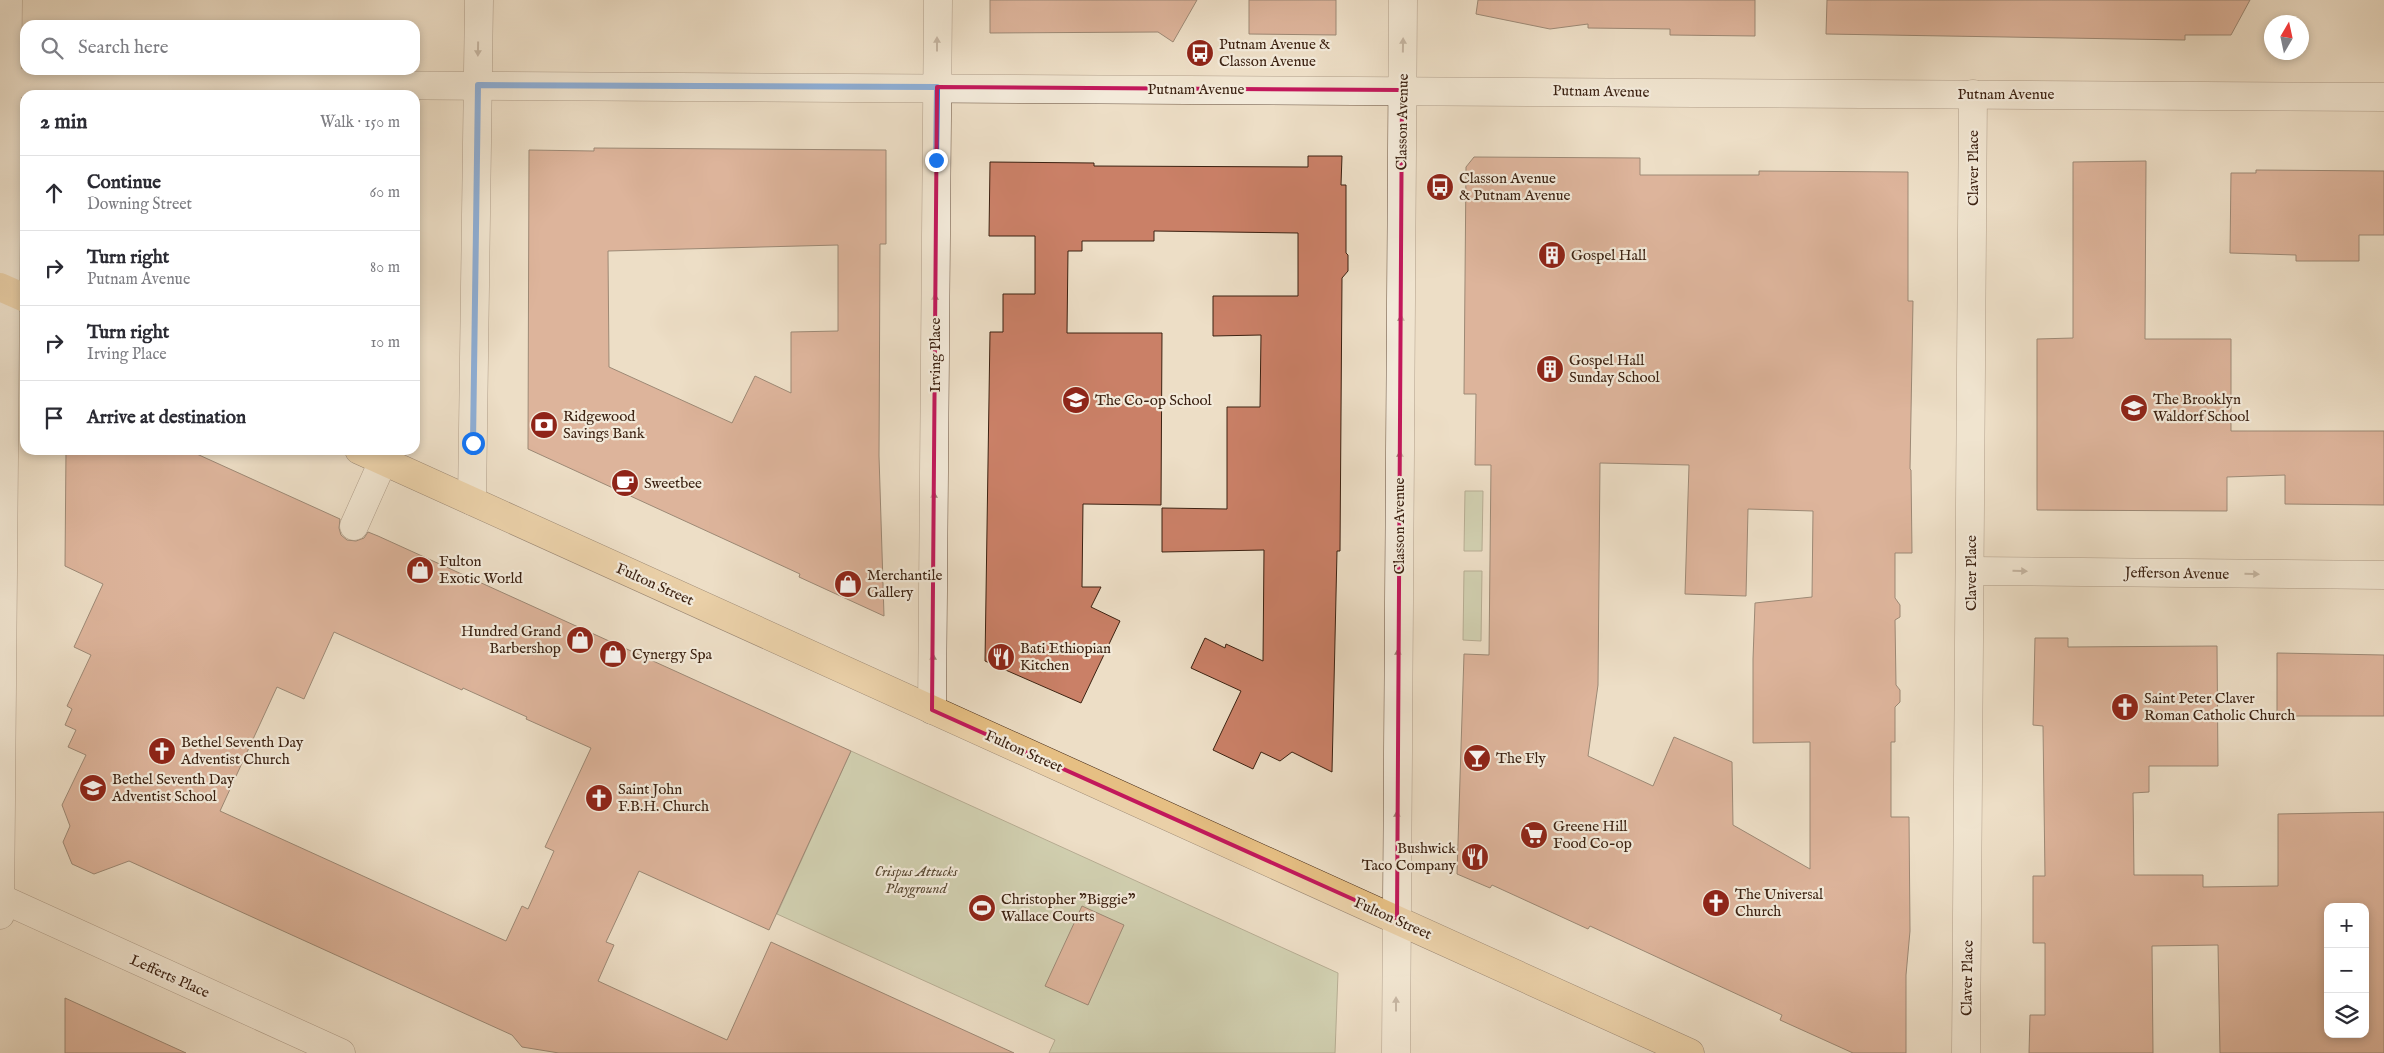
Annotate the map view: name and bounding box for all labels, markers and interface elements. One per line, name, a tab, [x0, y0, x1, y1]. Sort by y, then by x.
north arrow	[2264, 15, 2309, 60]
search box	[20, 20, 420, 75]
icon: search	[38, 34, 66, 62]
one-way arrow	[934, 35, 942, 51]
place label: Putnam Avenue & Classon Avenue	[1219, 35, 1330, 71]
text: Search here	[78, 36, 169, 60]
one-way arrow	[1399, 37, 1407, 53]
bus stop icon: Putnam Avenue & Classon Avenue	[1185, 38, 1215, 68]
one-way arrow	[474, 41, 482, 57]
street label: Classon Avenue	[1392, 73, 1413, 171]
street label: Putnam Avenue	[1148, 80, 1244, 99]
street label: Putnam Avenue	[1552, 81, 1650, 102]
street label: Putnam Avenue	[1958, 85, 2054, 104]
text: 2 min	[40, 109, 87, 136]
text: Walk · 150 m	[320, 113, 400, 133]
street label: Claver Place	[1964, 130, 1983, 206]
route end	[925, 149, 948, 172]
place label: Classon Avenue & Putnam Avenue	[1459, 169, 1570, 205]
text: Continue	[87, 171, 161, 195]
bus stop icon: Classon Avenue & Putnam Avenue	[1425, 172, 1455, 202]
icon: ahead	[40, 179, 68, 207]
text: 60 m	[370, 183, 400, 203]
text: Downing Street	[87, 195, 192, 215]
building icon: Gospel Hall	[1537, 240, 1567, 270]
text: Turn right	[87, 246, 169, 270]
place label: Gospel Hall	[1571, 246, 1647, 265]
icon: right	[40, 254, 68, 282]
text: 80 m	[370, 258, 400, 278]
text: Putnam Avenue	[87, 270, 190, 290]
one-way arrow	[931, 293, 939, 309]
one-way arrow	[1397, 314, 1405, 330]
street label: Irving Place	[926, 318, 945, 392]
text: Turn right	[87, 321, 169, 345]
icon: right	[40, 329, 68, 357]
text: 10 m	[370, 333, 400, 353]
text: Irving Place	[87, 345, 167, 365]
place label: Gospel Hall Sunday School	[1569, 351, 1661, 387]
building icon: Gospel Hall Sunday School	[1535, 354, 1565, 384]
school or university icon: The Co-op School	[1061, 385, 1091, 415]
place label: The Brooklyn Waldorf School	[2153, 390, 2250, 426]
place label: The Co-op School	[1095, 391, 1213, 410]
school or university icon: The Brooklyn Waldorf School	[2119, 393, 2149, 423]
icon: arrive	[40, 404, 68, 432]
text: Arrive at destination	[87, 406, 246, 430]
place label: Ridgewood Savings Bank	[563, 407, 646, 443]
bank icon: Ridgewood Savings Bank	[529, 410, 559, 440]
route start	[462, 432, 485, 455]
one-way arrow	[1396, 450, 1404, 466]
cafe icon: Sweetbee	[610, 468, 640, 498]
place label: Sweetbee	[644, 474, 702, 493]
street label: Classon Avenue	[1390, 477, 1409, 575]
one-way arrow	[930, 490, 938, 506]
street label: Claver Place	[1962, 535, 1981, 611]
place label: Fulton Exotic World	[439, 552, 524, 588]
shop icon: Fulton Exotic World	[405, 555, 435, 585]
street label: Fulton Street	[613, 559, 697, 610]
street label: Jefferson Avenue	[2123, 563, 2229, 584]
place label: Merchantile Gallery	[867, 566, 942, 602]
one-way arrow	[2012, 567, 2028, 575]
shop icon: Merchantile Gallery	[833, 569, 863, 599]
one-way arrow	[2244, 570, 2260, 578]
place label: Hundred Grand Barbershop	[461, 622, 562, 658]
shop icon: Hundred Grand Barbershop	[565, 625, 595, 655]
shop icon: Cynergy Spa	[598, 639, 628, 669]
place label: Bati Ethiopian Kitchen	[1020, 639, 1111, 675]
restaurant icon: Bati Ethiopian Kitchen	[986, 642, 1016, 672]
place label: Cynergy Spa	[632, 645, 713, 664]
one-way arrow	[1394, 647, 1402, 663]
one-way arrow	[929, 653, 937, 669]
place label: Saint Peter Claver Roman Catholic Church	[2144, 689, 2295, 725]
church icon: Saint Peter Claver Roman Catholic Church	[2110, 692, 2140, 722]
street label: Fulton Street	[982, 726, 1066, 777]
place label: Bethel Seventh Day Adventist Church	[180, 733, 304, 769]
church icon: Bethel Seventh Day Adventist Church	[147, 736, 177, 766]
bar icon: The Fly	[1462, 743, 1492, 773]
place label: The Fly	[1496, 749, 1547, 768]
place label: Bethel Seventh Day Adventist School	[111, 770, 235, 806]
school or university icon: Bethel Seventh Day Adventist School	[78, 773, 108, 803]
place label: Saint John F.B.H. Church	[618, 780, 709, 816]
church icon: Saint John F.B.H. Church	[584, 783, 614, 813]
one-way arrow	[1393, 810, 1401, 826]
place label: Greene Hill Food Co-op	[1553, 817, 1632, 853]
supermarket icon: Greene Hill Food Co-op	[1519, 820, 1549, 850]
place label: Bushwick Taco Company	[1362, 839, 1457, 875]
restaurant icon: Bushwick Taco Company	[1460, 842, 1490, 872]
park label: Crispus Attucks Playground	[875, 862, 958, 899]
place label: The Universal Church	[1735, 885, 1824, 921]
church icon: The Universal Church	[1701, 888, 1731, 918]
place label: Christopher "Biggie" Wallace Courts	[1001, 890, 1136, 926]
sports icon: Christopher "Biggie" Wallace Courts	[967, 893, 997, 923]
street label: Fulton Street	[1351, 893, 1435, 944]
map controls	[2324, 903, 2369, 1038]
button: +	[2324, 903, 2369, 948]
street label: Claver Place	[1957, 940, 1978, 1016]
button: −	[2324, 948, 2369, 993]
street label: Lefferts Place	[127, 950, 213, 1003]
button: layers	[2324, 993, 2369, 1038]
one-way arrow	[1393, 996, 1401, 1012]

